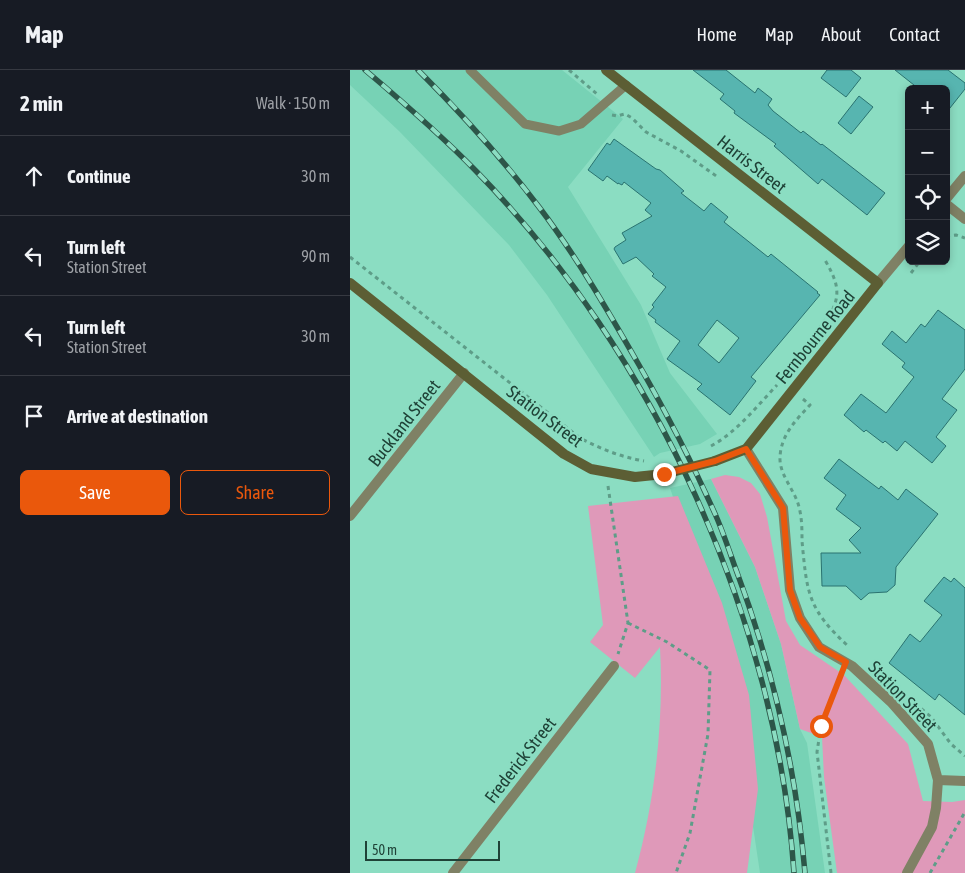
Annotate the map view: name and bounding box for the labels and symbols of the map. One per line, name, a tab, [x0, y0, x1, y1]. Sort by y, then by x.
street label: Harris Street	[713, 131, 791, 197]
street label: Fernbourne Road	[771, 286, 859, 388]
street label: Buckland Street	[364, 375, 444, 471]
street label: Station Street	[503, 381, 587, 451]
route end	[653, 463, 676, 486]
street label: Station Street	[864, 656, 942, 736]
street label: Frederick Street	[480, 713, 560, 807]
route start	[810, 715, 833, 738]
scale bar	[365, 838, 500, 861]

